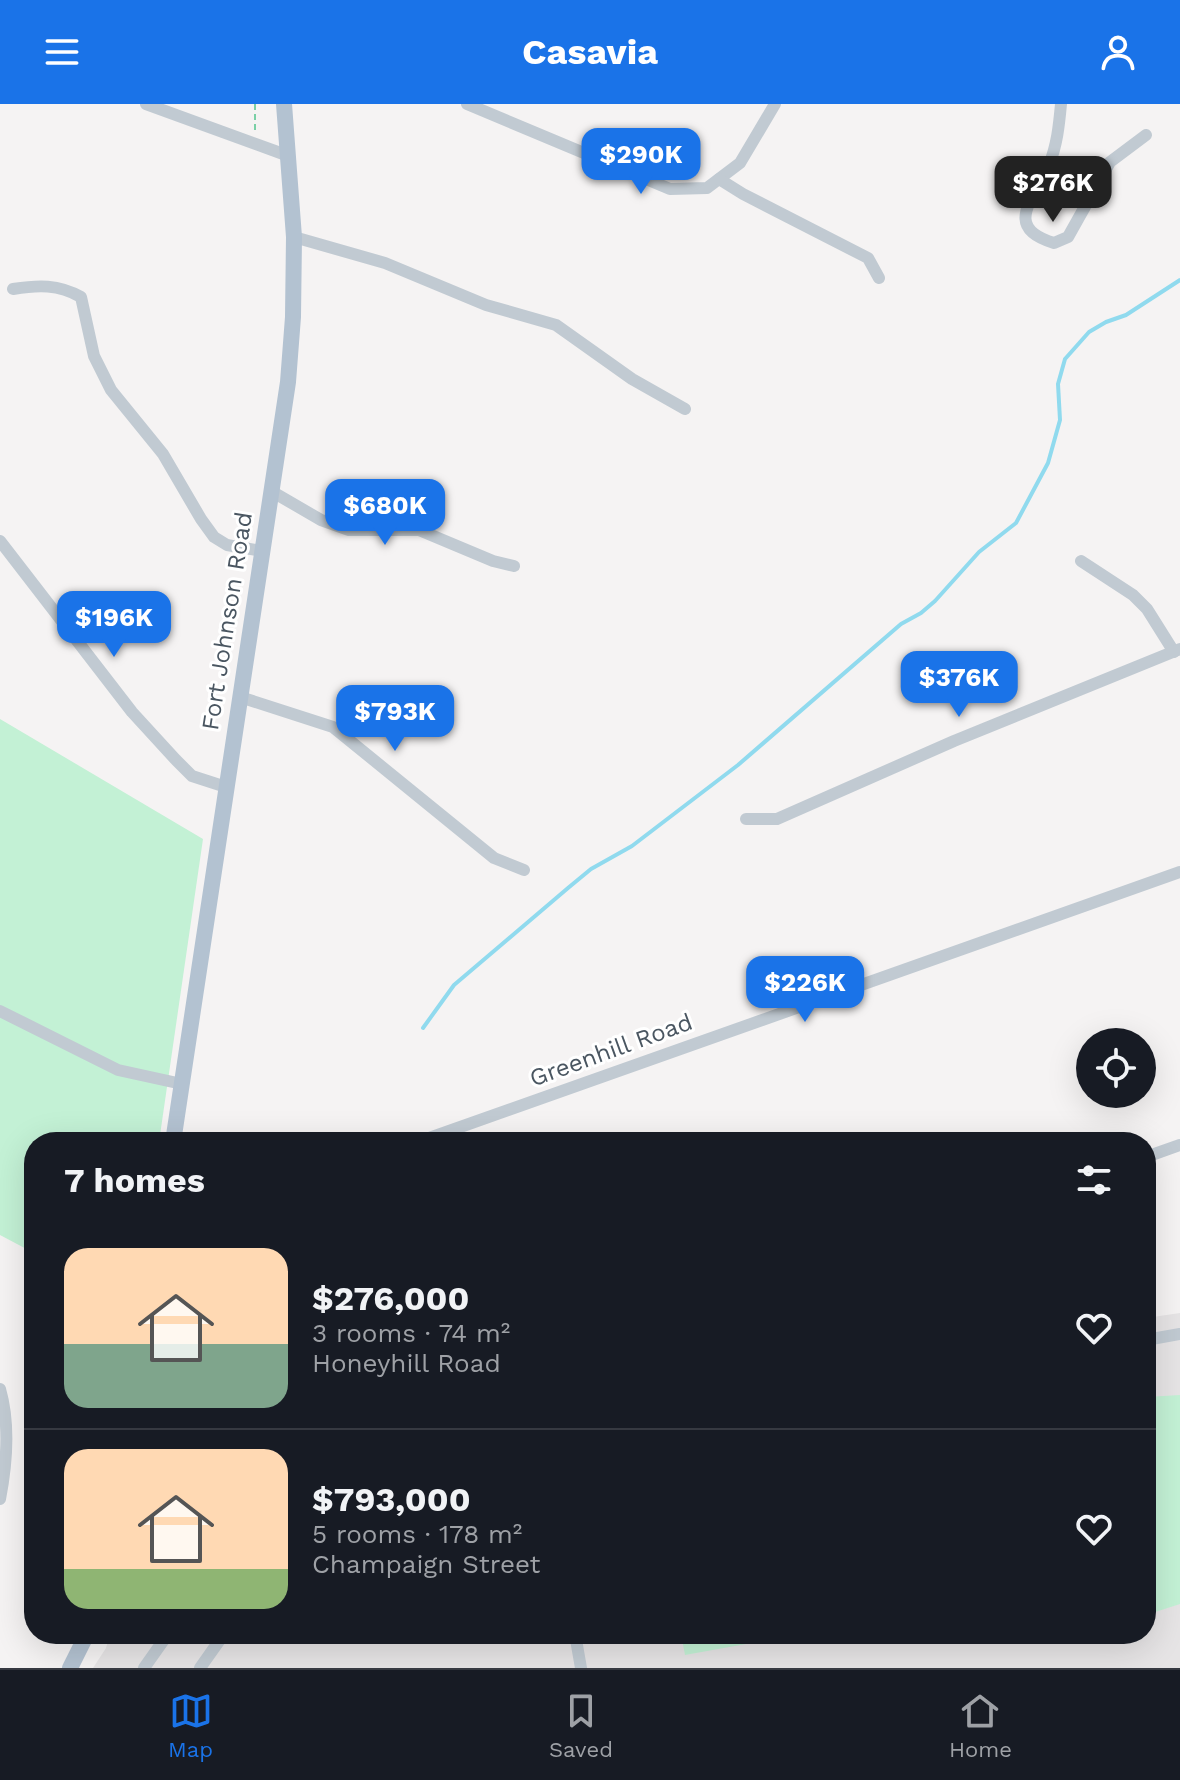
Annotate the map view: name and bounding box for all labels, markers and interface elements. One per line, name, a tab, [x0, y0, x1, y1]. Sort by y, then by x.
icon: menu	[40, 30, 84, 74]
icon: person	[1096, 30, 1140, 74]
text: Casavia	[522, 31, 658, 73]
pin: $290K	[585, 128, 697, 196]
text: $290K	[600, 139, 682, 169]
pin: $276K	[997, 156, 1109, 224]
text: $276K	[1013, 167, 1093, 197]
pin: $680K	[329, 479, 441, 547]
text: $680K	[343, 490, 427, 520]
street label: Fort Johnson Road	[196, 510, 258, 732]
pin: $196K	[58, 591, 170, 659]
text: $196K	[75, 602, 153, 632]
pin: $376K	[903, 651, 1015, 719]
text: $376K	[919, 662, 999, 692]
pin: $793K	[339, 685, 451, 753]
text: $793K	[354, 696, 436, 726]
pin: $226K	[749, 956, 861, 1024]
text: $226K	[764, 967, 846, 997]
street label: Greenhill Road	[526, 1008, 696, 1092]
map controls	[1076, 1028, 1156, 1108]
button: locate	[1076, 1028, 1156, 1108]
icon: filters	[1072, 1158, 1116, 1202]
text: 7 homes	[64, 1160, 205, 1200]
text: $276,000	[312, 1278, 469, 1318]
icon: home	[128, 1280, 224, 1376]
icon: heart	[1072, 1306, 1116, 1350]
text: 3 rooms · 74 m²	[312, 1318, 510, 1348]
text: Honeyhill Road	[312, 1348, 501, 1378]
text: $793,000	[312, 1479, 471, 1519]
icon: home	[128, 1481, 224, 1577]
icon: heart	[1072, 1507, 1116, 1551]
text: 5 rooms · 178 m²	[312, 1519, 522, 1549]
text: Champaign Street	[312, 1549, 540, 1579]
tab: Map	[168, 1689, 213, 1762]
tab: Saved	[549, 1689, 613, 1762]
tab: Home	[949, 1689, 1012, 1762]

